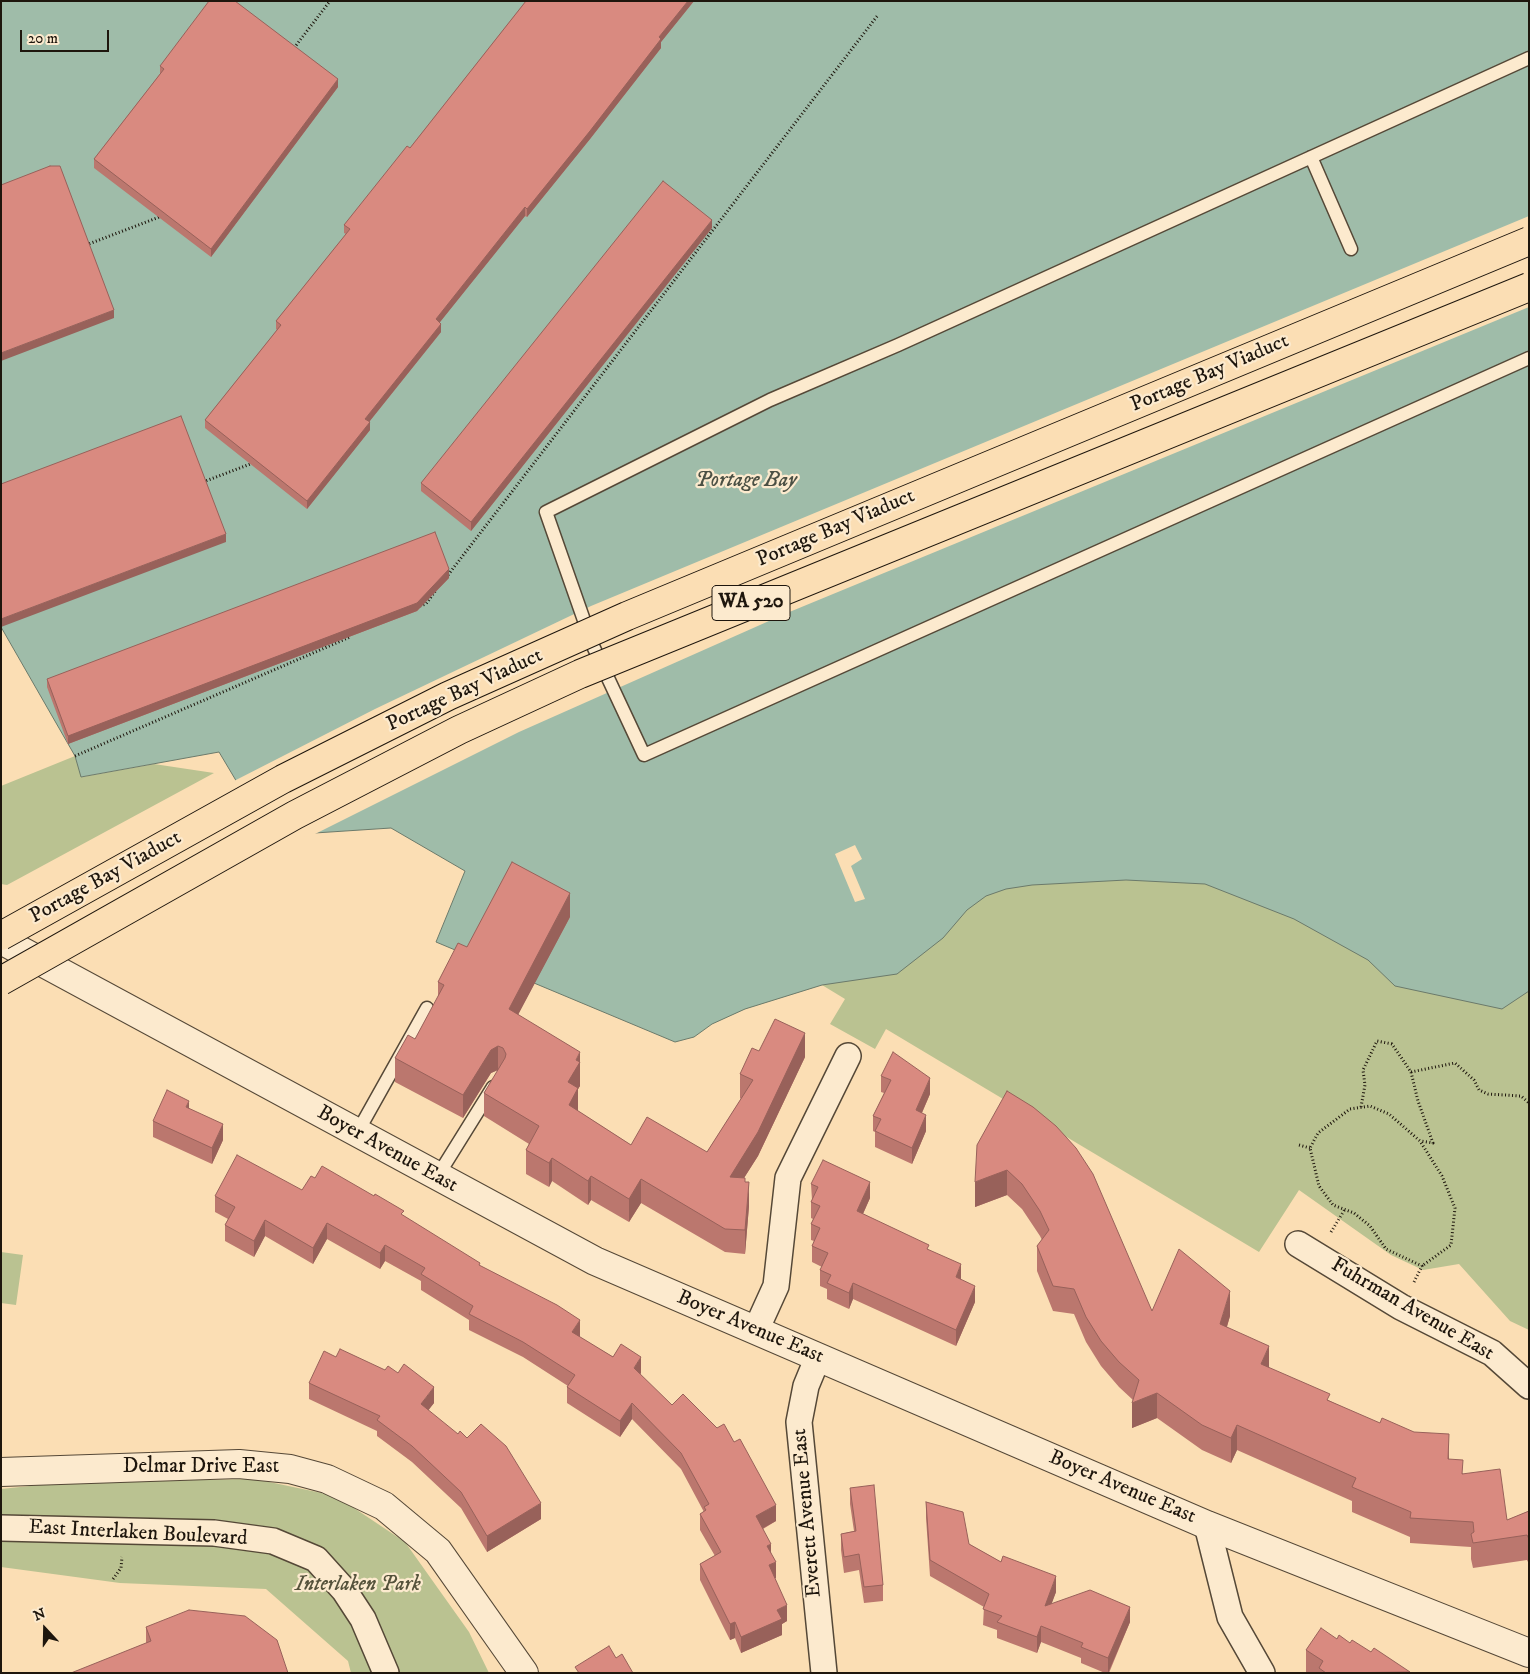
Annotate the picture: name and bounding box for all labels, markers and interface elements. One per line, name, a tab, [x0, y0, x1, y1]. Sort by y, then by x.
scale bar	[22, 20, 111, 52]
text: 20 m	[28, 29, 58, 48]
street label: Portage Bay Viaduct	[1127, 329, 1293, 419]
water label: Portage Bay	[695, 468, 797, 494]
street label: Portage Bay Viaduct	[753, 484, 919, 574]
road number: WA 520	[712, 586, 790, 620]
street label: Portage Bay Viaduct	[383, 644, 547, 738]
street label: Portage Bay Viaduct	[26, 826, 186, 930]
street label: Boyer Avenue East	[312, 1101, 462, 1199]
street label: Fuhrman Avenue East	[1326, 1253, 1498, 1367]
street label: Boyer Avenue East	[673, 1286, 827, 1370]
street label: Everett Avenue East	[788, 1428, 828, 1598]
street label: Boyer Avenue East	[1045, 1446, 1199, 1530]
street label: Delmar Drive East	[123, 1455, 279, 1481]
street label: East Interlaken Boulevard	[28, 1516, 248, 1552]
park label: Interlaken Park	[295, 1573, 421, 1599]
north arrow	[20, 1604, 70, 1654]
text: N	[31, 1605, 48, 1625]

